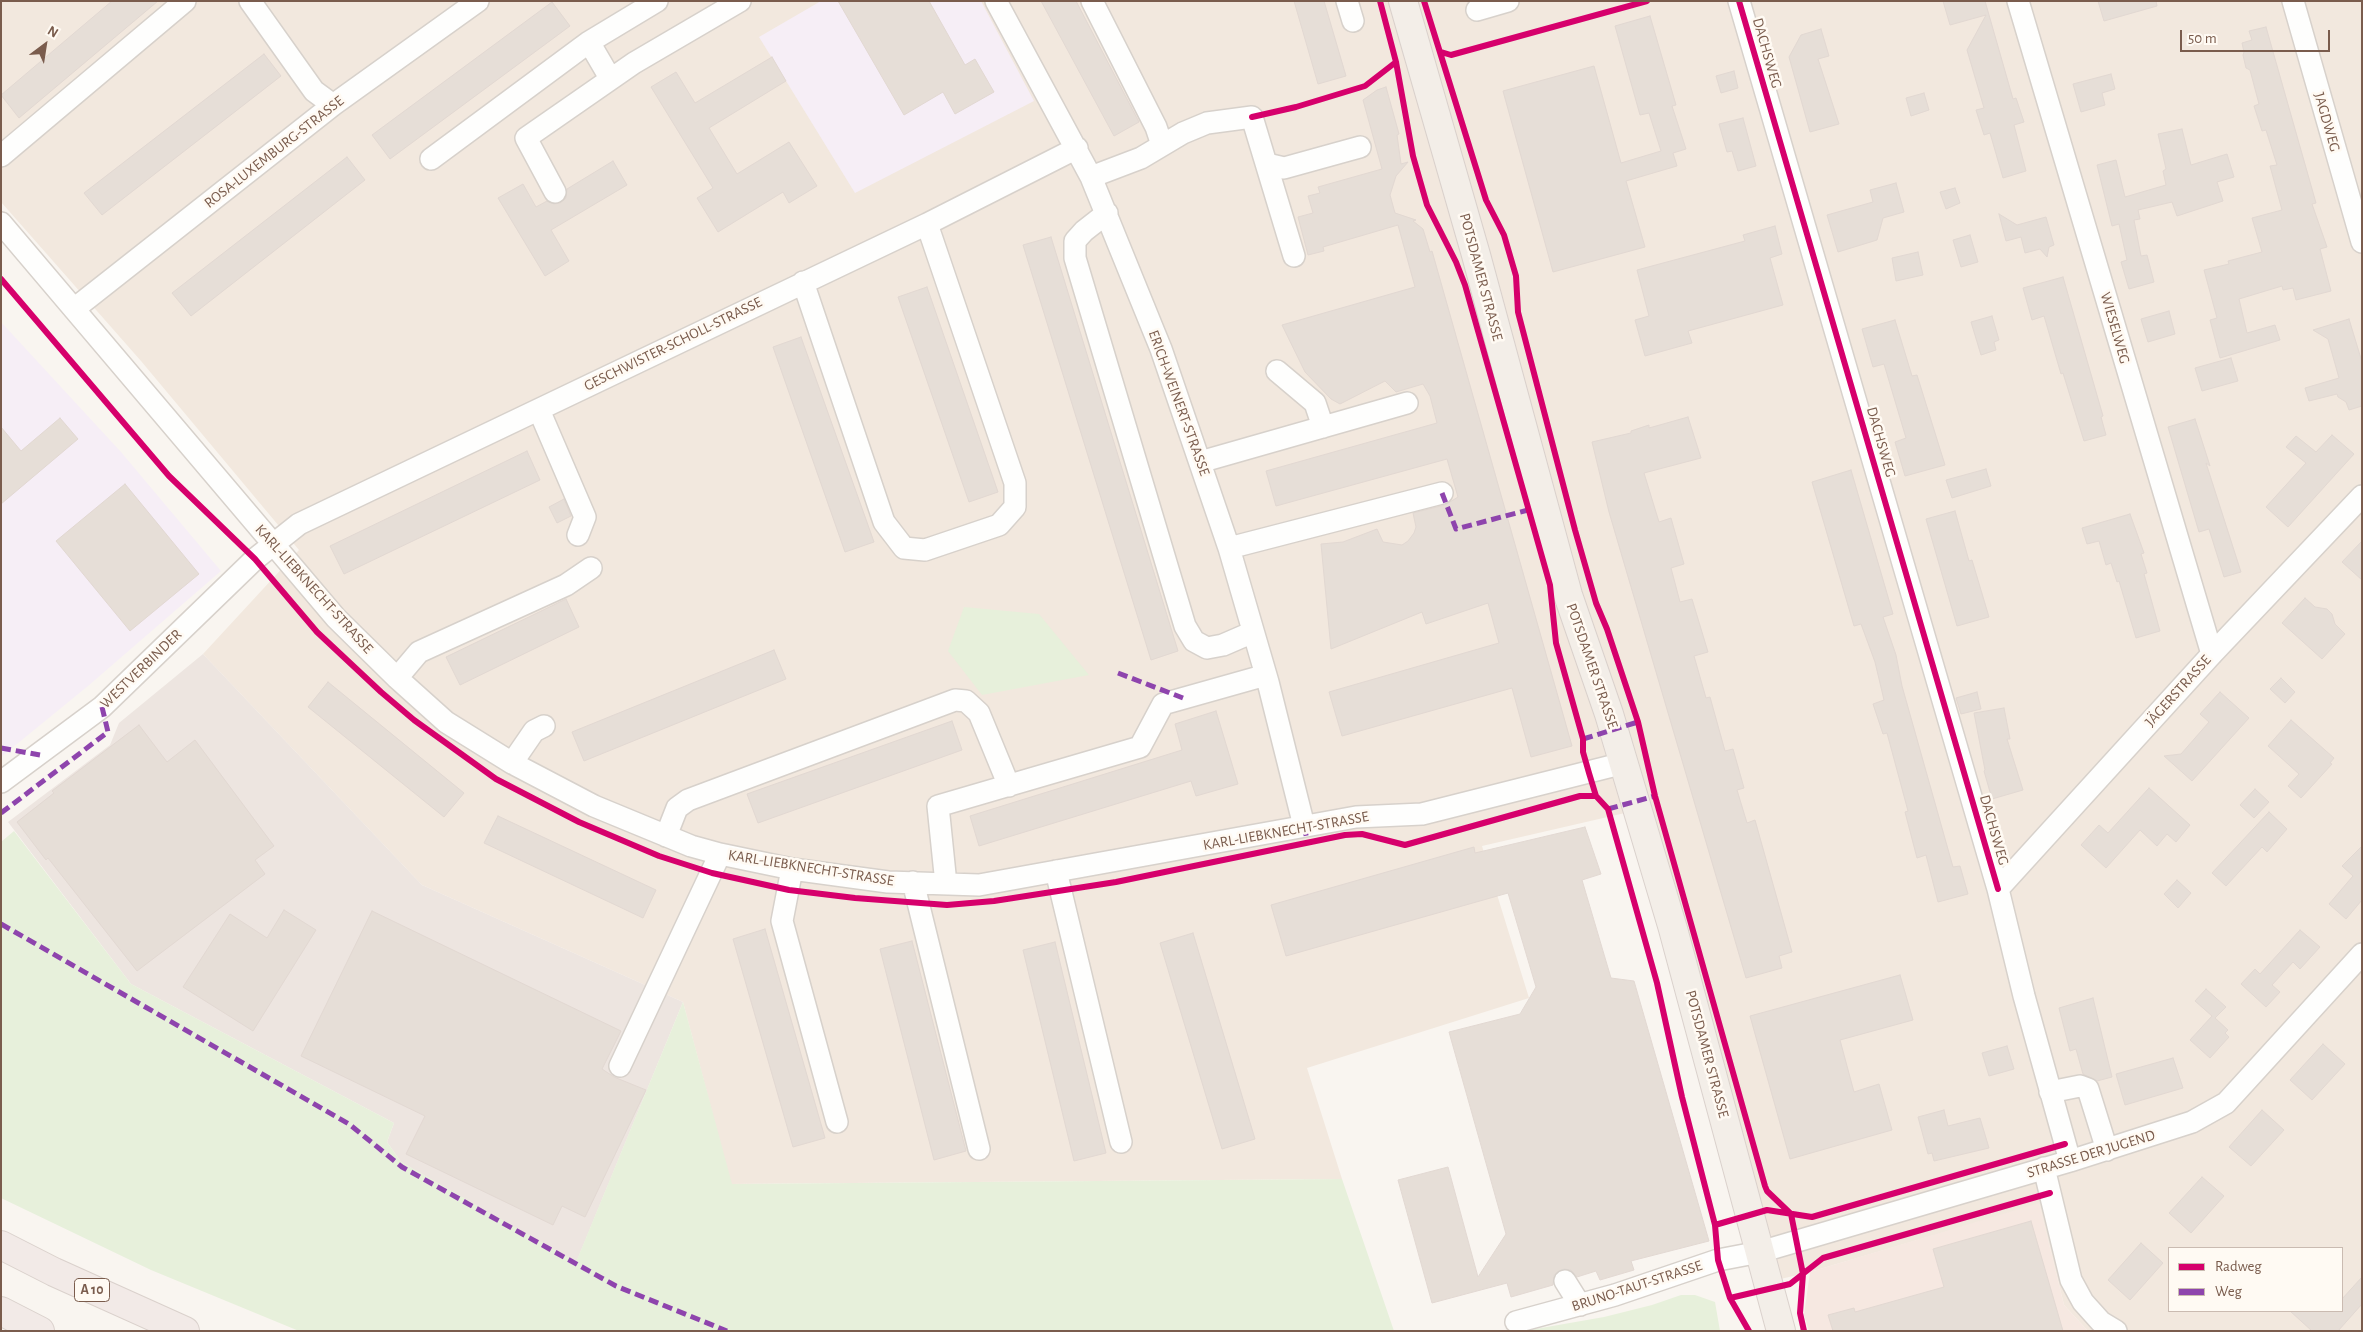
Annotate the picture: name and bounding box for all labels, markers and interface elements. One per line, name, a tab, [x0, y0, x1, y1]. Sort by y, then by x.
street label: DACHSWEG	[1748, 16, 1786, 90]
north arrow	[20, 20, 70, 70]
scale bar	[2183, 20, 2333, 52]
text: N	[45, 24, 60, 41]
text: 50 m	[2188, 31, 2217, 46]
street label: JAGDWEG	[2310, 90, 2344, 154]
street label: ROSA-LUXEMBURG-STRASSE	[201, 92, 347, 212]
street label: POTSDAMER STRASSE	[1455, 211, 1507, 343]
street label: WIESELWEG	[2096, 290, 2134, 366]
street label: GESCHWISTER-SCHOLL-STRASSE	[581, 293, 765, 395]
street label: ERICH-WEINERT-STRASSE	[1144, 328, 1214, 478]
street label: DACHSWEG	[1862, 405, 1900, 479]
street label: KARL-LIEBKNECHT-STRASSE	[251, 521, 377, 657]
street label: POTSDAMER STRASSE	[1562, 601, 1622, 731]
street label: WESTVERBINDER	[96, 626, 186, 712]
street label: JÄGERSTRASSE	[2141, 651, 2215, 731]
street label: DACHSWEG	[1975, 793, 2013, 867]
street label: KARL-LIEBKNECHT-STRASSE	[1202, 808, 1370, 854]
street label: KARL-LIEBKNECHT-STRASSE	[727, 846, 895, 890]
street label: POTSDAMER STRASSE	[1681, 988, 1733, 1120]
street label: STRASSE DER JUGEND	[2025, 1126, 2157, 1182]
legend	[2168, 1247, 2343, 1312]
street label: BRUNO-TAUT-STRASSE	[1569, 1256, 1705, 1316]
text: Radweg	[2215, 1259, 2262, 1274]
road number: A 10	[74, 1278, 110, 1302]
text: Weg	[2215, 1284, 2242, 1299]

